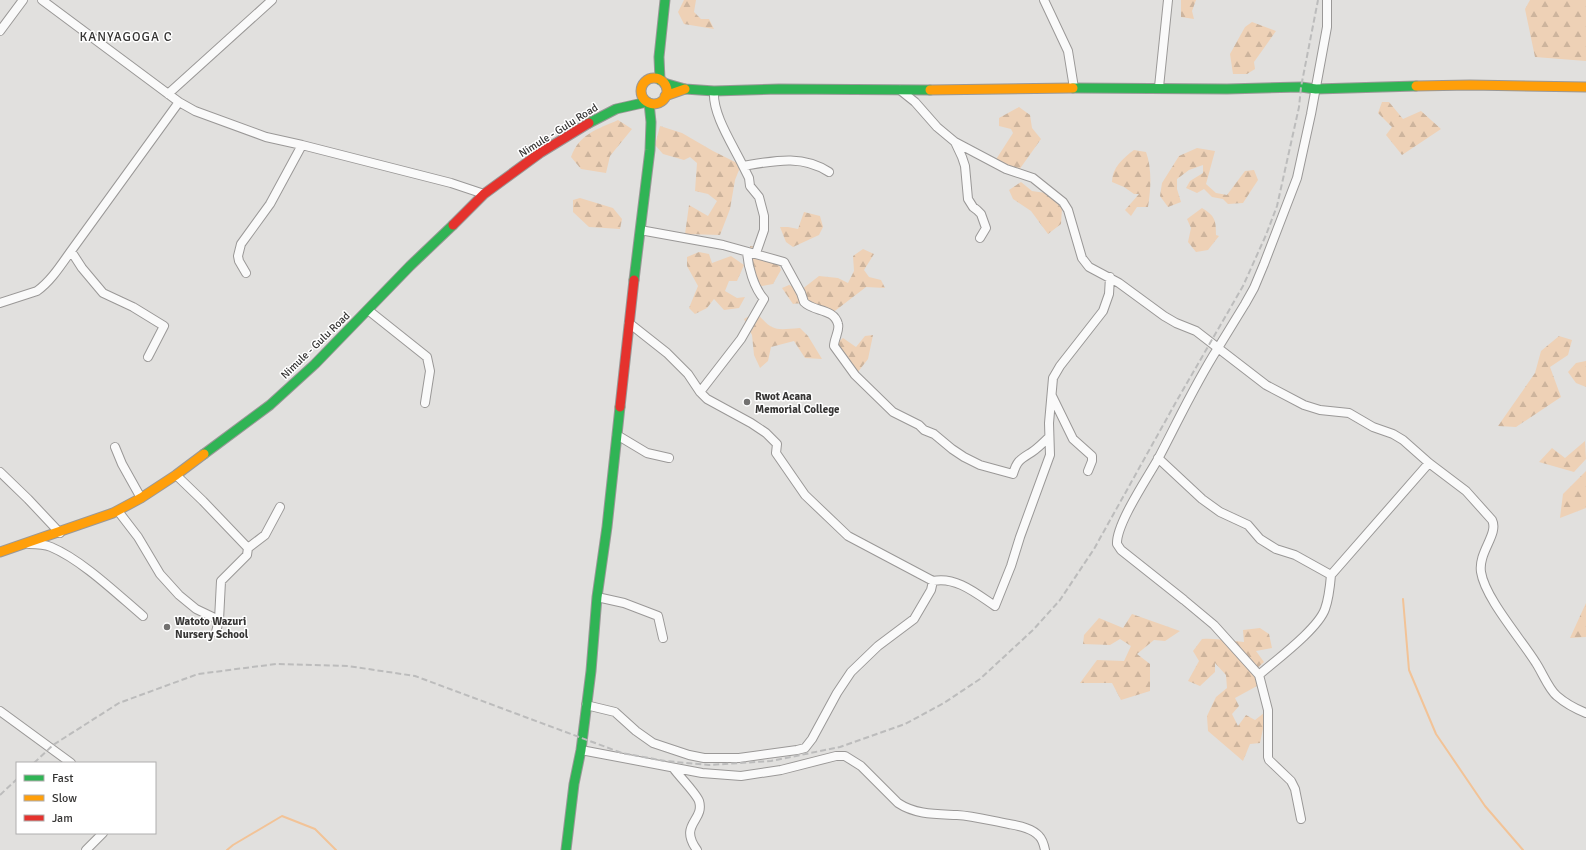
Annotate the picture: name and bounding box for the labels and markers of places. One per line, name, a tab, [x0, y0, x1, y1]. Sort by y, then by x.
place label: Rwot Acana Memorial College	[755, 390, 840, 416]
marker: Rwot Acana Memorial College	[742, 397, 752, 407]
place label: Watoto Wazuri Nursery School	[175, 615, 249, 641]
marker: Watoto Wazuri Nursery School	[162, 622, 172, 632]

